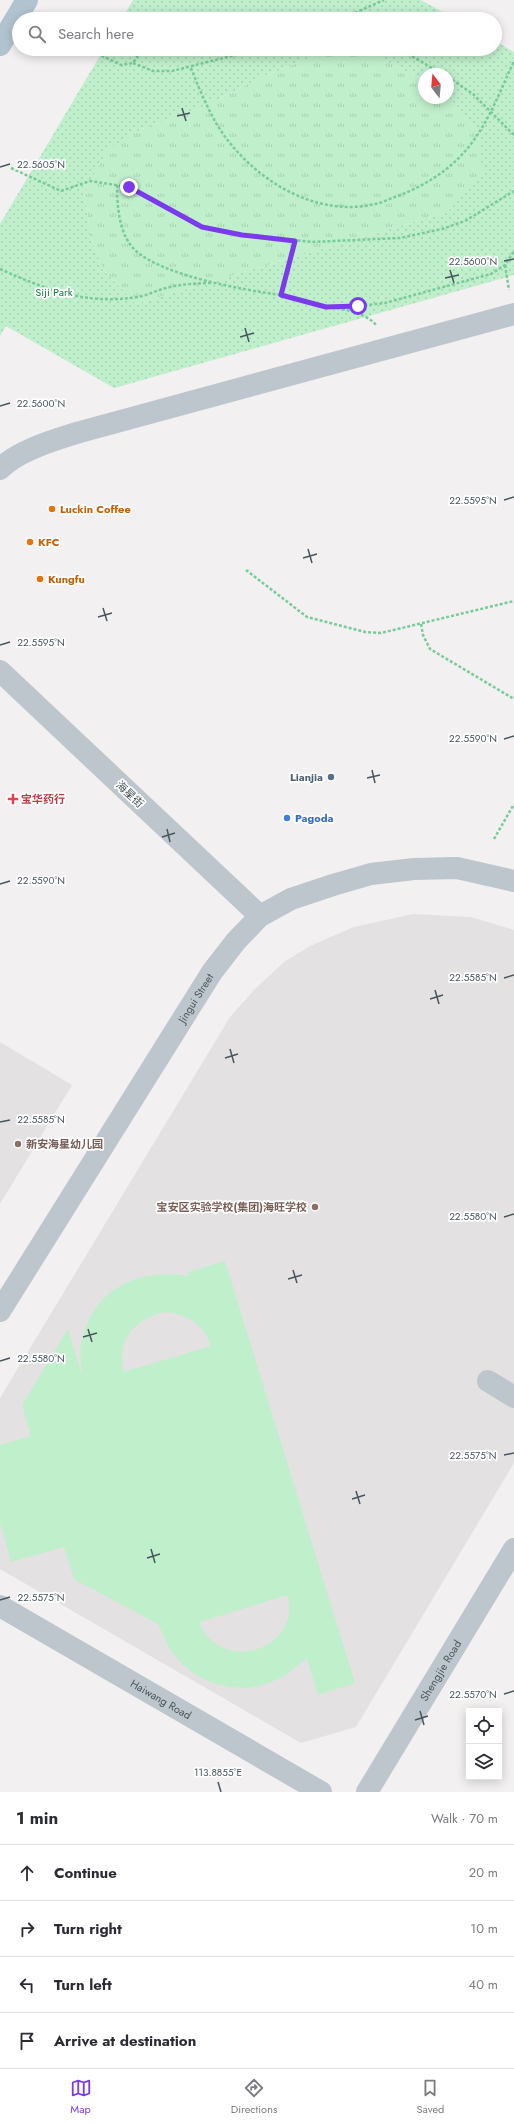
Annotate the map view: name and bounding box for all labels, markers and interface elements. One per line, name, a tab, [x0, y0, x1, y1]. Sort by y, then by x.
search box	[12, 12, 502, 56]
icon: search	[26, 23, 48, 45]
text: Search here	[58, 23, 134, 45]
north arrow	[418, 68, 454, 104]
text: 22.5605°N	[17, 157, 65, 172]
route end	[120, 178, 138, 196]
text: 22.5600°N	[449, 254, 497, 269]
park label: Siji Park	[35, 284, 73, 300]
route start	[349, 297, 367, 315]
text: 22.5600°N	[17, 396, 65, 411]
text: 22.5595°N	[449, 493, 497, 508]
place label: Luckin Coffee	[60, 501, 131, 517]
marker: Luckin Coffee	[47, 504, 57, 514]
place label: KFC	[38, 534, 59, 550]
marker: KFC	[25, 537, 35, 547]
place label: Kungfu	[48, 571, 85, 587]
marker: Kungfu	[35, 574, 45, 584]
text: 22.5595°N	[17, 635, 65, 650]
text: 22.5590°N	[449, 731, 497, 746]
place label: Lianjia	[290, 769, 323, 785]
marker: Lianjia	[326, 772, 336, 782]
street label: 海星街	[112, 777, 148, 811]
place label: 宝华药行	[21, 791, 65, 807]
marker: 宝华药行	[8, 794, 18, 804]
place label: Pagoda	[295, 810, 333, 826]
marker: Pagoda	[282, 813, 292, 823]
text: 22.5590°N	[17, 873, 65, 888]
street label: Jingui Street	[173, 970, 217, 1028]
text: 22.5585°N	[449, 970, 497, 985]
text: 22.5585°N	[17, 1112, 65, 1127]
place label: 新安海星幼儿园	[26, 1136, 103, 1152]
marker: 新安海星幼儿园	[13, 1139, 23, 1149]
place label: 宝安区实验学校(集团)海旺学校	[156, 1199, 307, 1215]
marker: 宝安区实验学校(集团)海旺学校	[310, 1202, 320, 1212]
text: 22.5580°N	[449, 1209, 497, 1224]
text: 22.5580°N	[17, 1351, 65, 1366]
text: 22.5575°N	[449, 1448, 497, 1463]
text: 22.5575°N	[17, 1590, 65, 1605]
street label: Shengjie Road	[416, 1637, 465, 1704]
street label: Haiwang Road	[128, 1675, 194, 1723]
text: 22.5570°N	[449, 1687, 497, 1702]
map controls	[466, 1708, 502, 1780]
button: locate	[466, 1708, 502, 1744]
button: layers	[466, 1744, 502, 1780]
text: 113.8855°E	[194, 1765, 242, 1780]
text: 1 min	[16, 1806, 58, 1830]
text: Walk · 70 m	[431, 1809, 498, 1828]
icon: ahead	[16, 1862, 38, 1884]
text: Continue	[54, 1862, 117, 1884]
text: 20 m	[469, 1863, 498, 1882]
icon: right	[16, 1918, 38, 1940]
text: Turn right	[54, 1918, 122, 1940]
text: 10 m	[470, 1919, 498, 1938]
icon: left	[16, 1974, 38, 1996]
text: Turn left	[54, 1974, 112, 1996]
text: 40 m	[469, 1975, 498, 1994]
icon: arrive	[16, 2030, 38, 2052]
text: Arrive at destination	[54, 2030, 196, 2052]
tab: Map	[70, 2077, 92, 2117]
tab: Directions	[231, 2077, 277, 2117]
tab: Saved	[417, 2077, 444, 2117]

